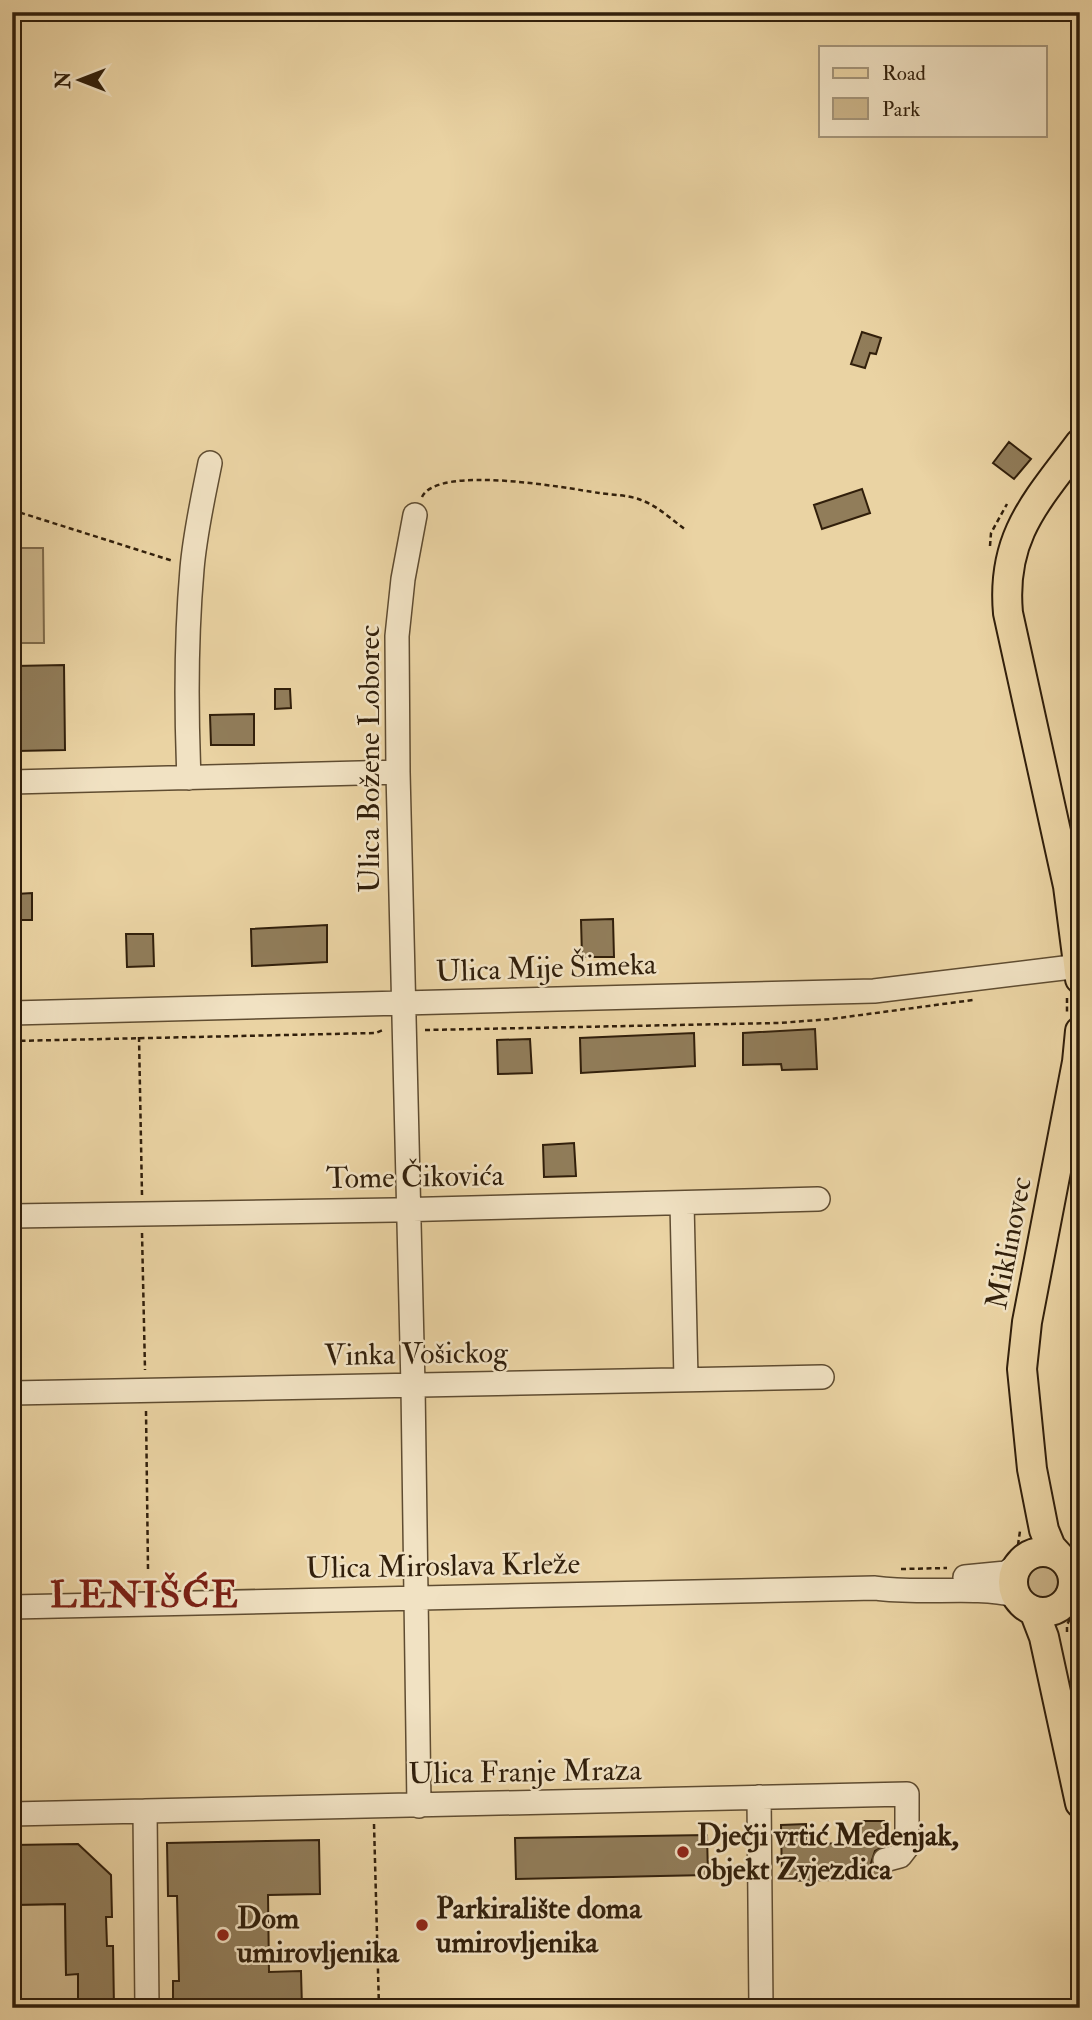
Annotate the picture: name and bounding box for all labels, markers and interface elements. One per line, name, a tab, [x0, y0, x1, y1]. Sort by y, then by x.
north arrow	[46, 46, 116, 116]
legend	[819, 46, 1046, 136]
text: Road	[882, 60, 927, 87]
text: N	[52, 71, 76, 90]
text: Park	[882, 96, 920, 123]
street label: Ulica Božene Loborec	[351, 625, 388, 893]
street label: Ulica Mije Šimeka	[435, 946, 658, 990]
street label: Tome Čikovića	[326, 1156, 505, 1197]
street label: Miklinovec	[978, 1174, 1040, 1312]
street label: Vinka Vošickog	[324, 1334, 509, 1374]
street label: Ulica Miroslava Krleže	[306, 1545, 580, 1587]
district label: LENIŠĆE	[50, 1571, 240, 1619]
street label: Ulica Franje Mraza	[408, 1751, 643, 1793]
place label: Dječji vrtić Medenjak, objekt Zvjezdica	[697, 1817, 959, 1888]
marker: Dječji vrtić Medenjak, objekt Zvjezdica	[675, 1844, 691, 1860]
place label: Parkiralište doma umirovljenika	[435, 1890, 643, 1961]
place label: Dom umirovljenika	[236, 1900, 401, 1971]
marker: Parkiralište doma umirovljenika	[414, 1917, 430, 1933]
marker: Dom umirovljenika	[215, 1927, 231, 1943]

